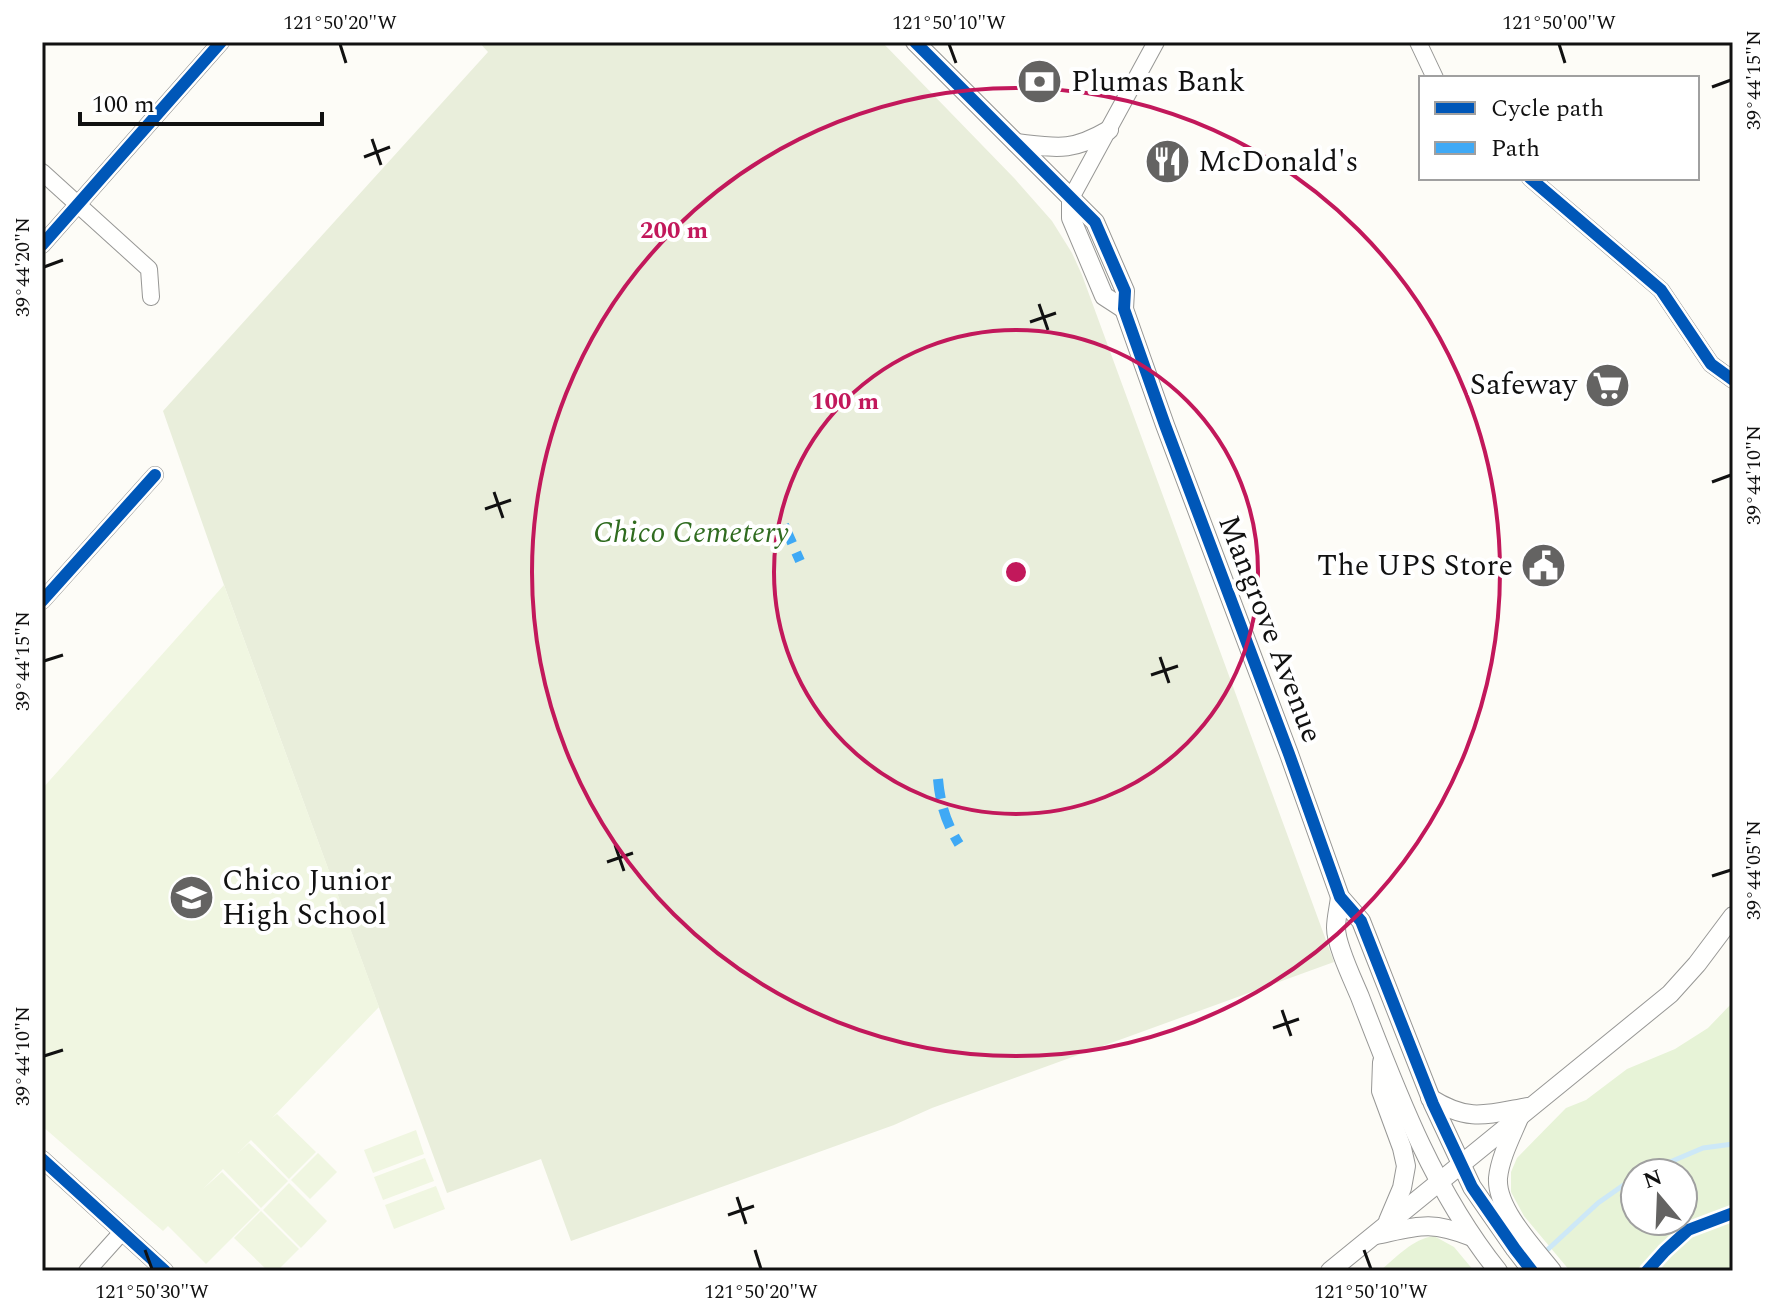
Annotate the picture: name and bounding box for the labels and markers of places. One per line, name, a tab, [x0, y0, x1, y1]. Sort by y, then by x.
bank icon: Plumas Bank	[1016, 58, 1064, 106]
place label: Plumas Bank	[1071, 59, 1245, 105]
restaurant icon: McDonald's	[1143, 138, 1191, 186]
place label: McDonald's	[1198, 139, 1358, 185]
supermarket icon: Safeway	[1584, 361, 1632, 409]
place label: Safeway	[1470, 362, 1579, 408]
public building icon: The UPS Store	[1520, 542, 1568, 590]
place label: The UPS Store	[1317, 543, 1513, 589]
centre of rings	[1002, 558, 1030, 586]
place label: Chico Junior High School	[222, 858, 392, 938]
school or university icon: Chico Junior High School	[167, 874, 215, 922]

